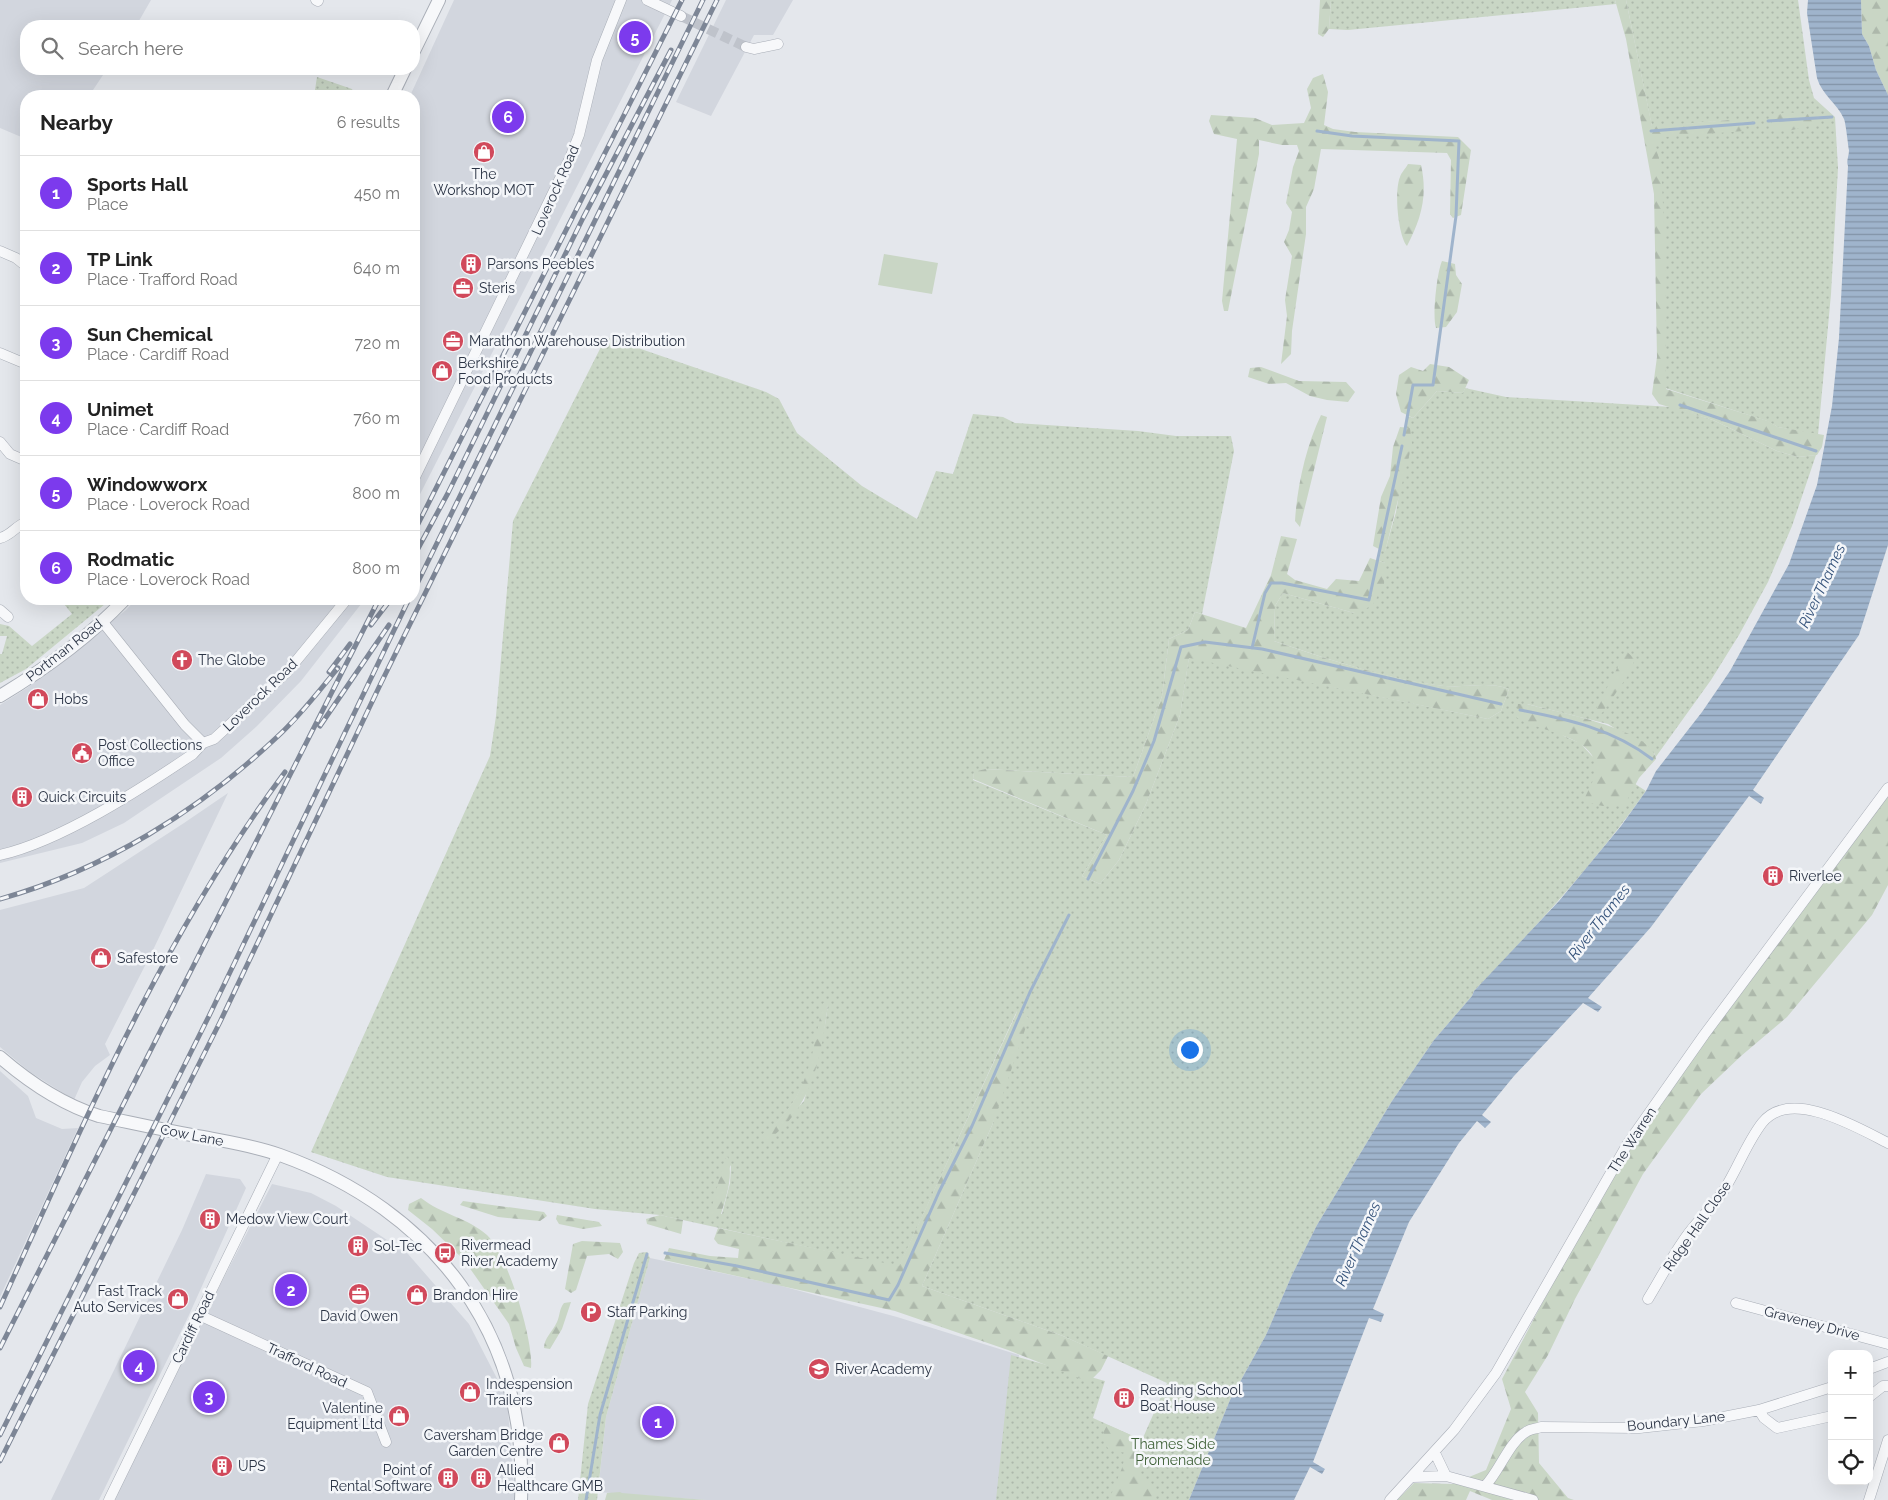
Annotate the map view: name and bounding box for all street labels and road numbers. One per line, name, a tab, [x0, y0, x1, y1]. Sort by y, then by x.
street label: Loverock Road	[528, 143, 582, 237]
street label: Portman Road	[23, 615, 105, 685]
street label: Loverock Road	[220, 656, 300, 734]
street label: The Warren	[1605, 1104, 1659, 1176]
street label: Cow Lane	[159, 1121, 225, 1149]
street label: Ridge Hall Close	[1660, 1178, 1734, 1274]
street label: Cardiff Road	[169, 1288, 217, 1366]
street label: Graveney Drive	[1763, 1303, 1861, 1343]
street label: Trafford Road	[264, 1339, 350, 1391]
street label: Boundary Lane	[1626, 1408, 1726, 1434]

